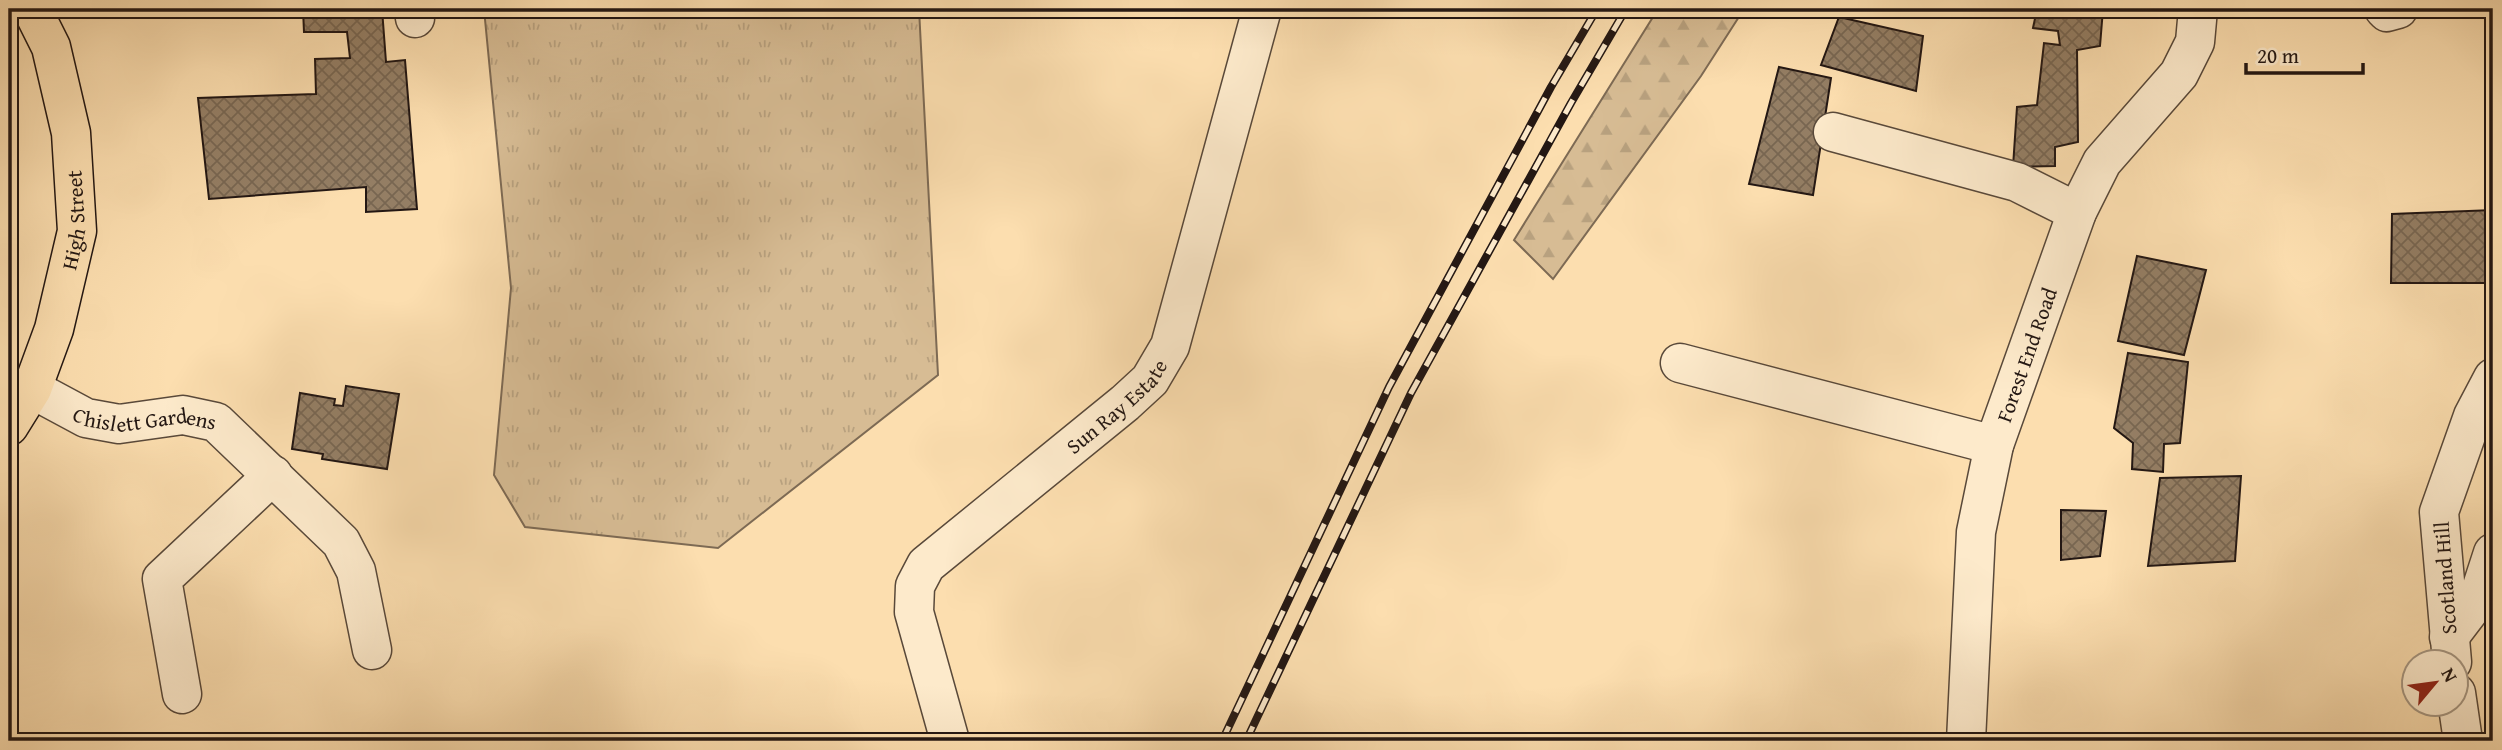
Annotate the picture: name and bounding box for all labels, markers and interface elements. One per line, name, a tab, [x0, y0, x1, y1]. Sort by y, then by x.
scale bar	[2246, 32, 2364, 76]
text: 20 m	[2257, 40, 2299, 71]
street label: High Street	[53, 169, 93, 273]
street label: Forest End Road	[1988, 282, 2065, 426]
street label: Sun Ray Estate	[1059, 353, 1175, 461]
street label: Chislett Gardens	[68, 398, 219, 440]
street label: Scotland Hill	[2426, 521, 2464, 635]
north arrow	[2400, 648, 2470, 718]
text: N	[2435, 662, 2465, 687]

